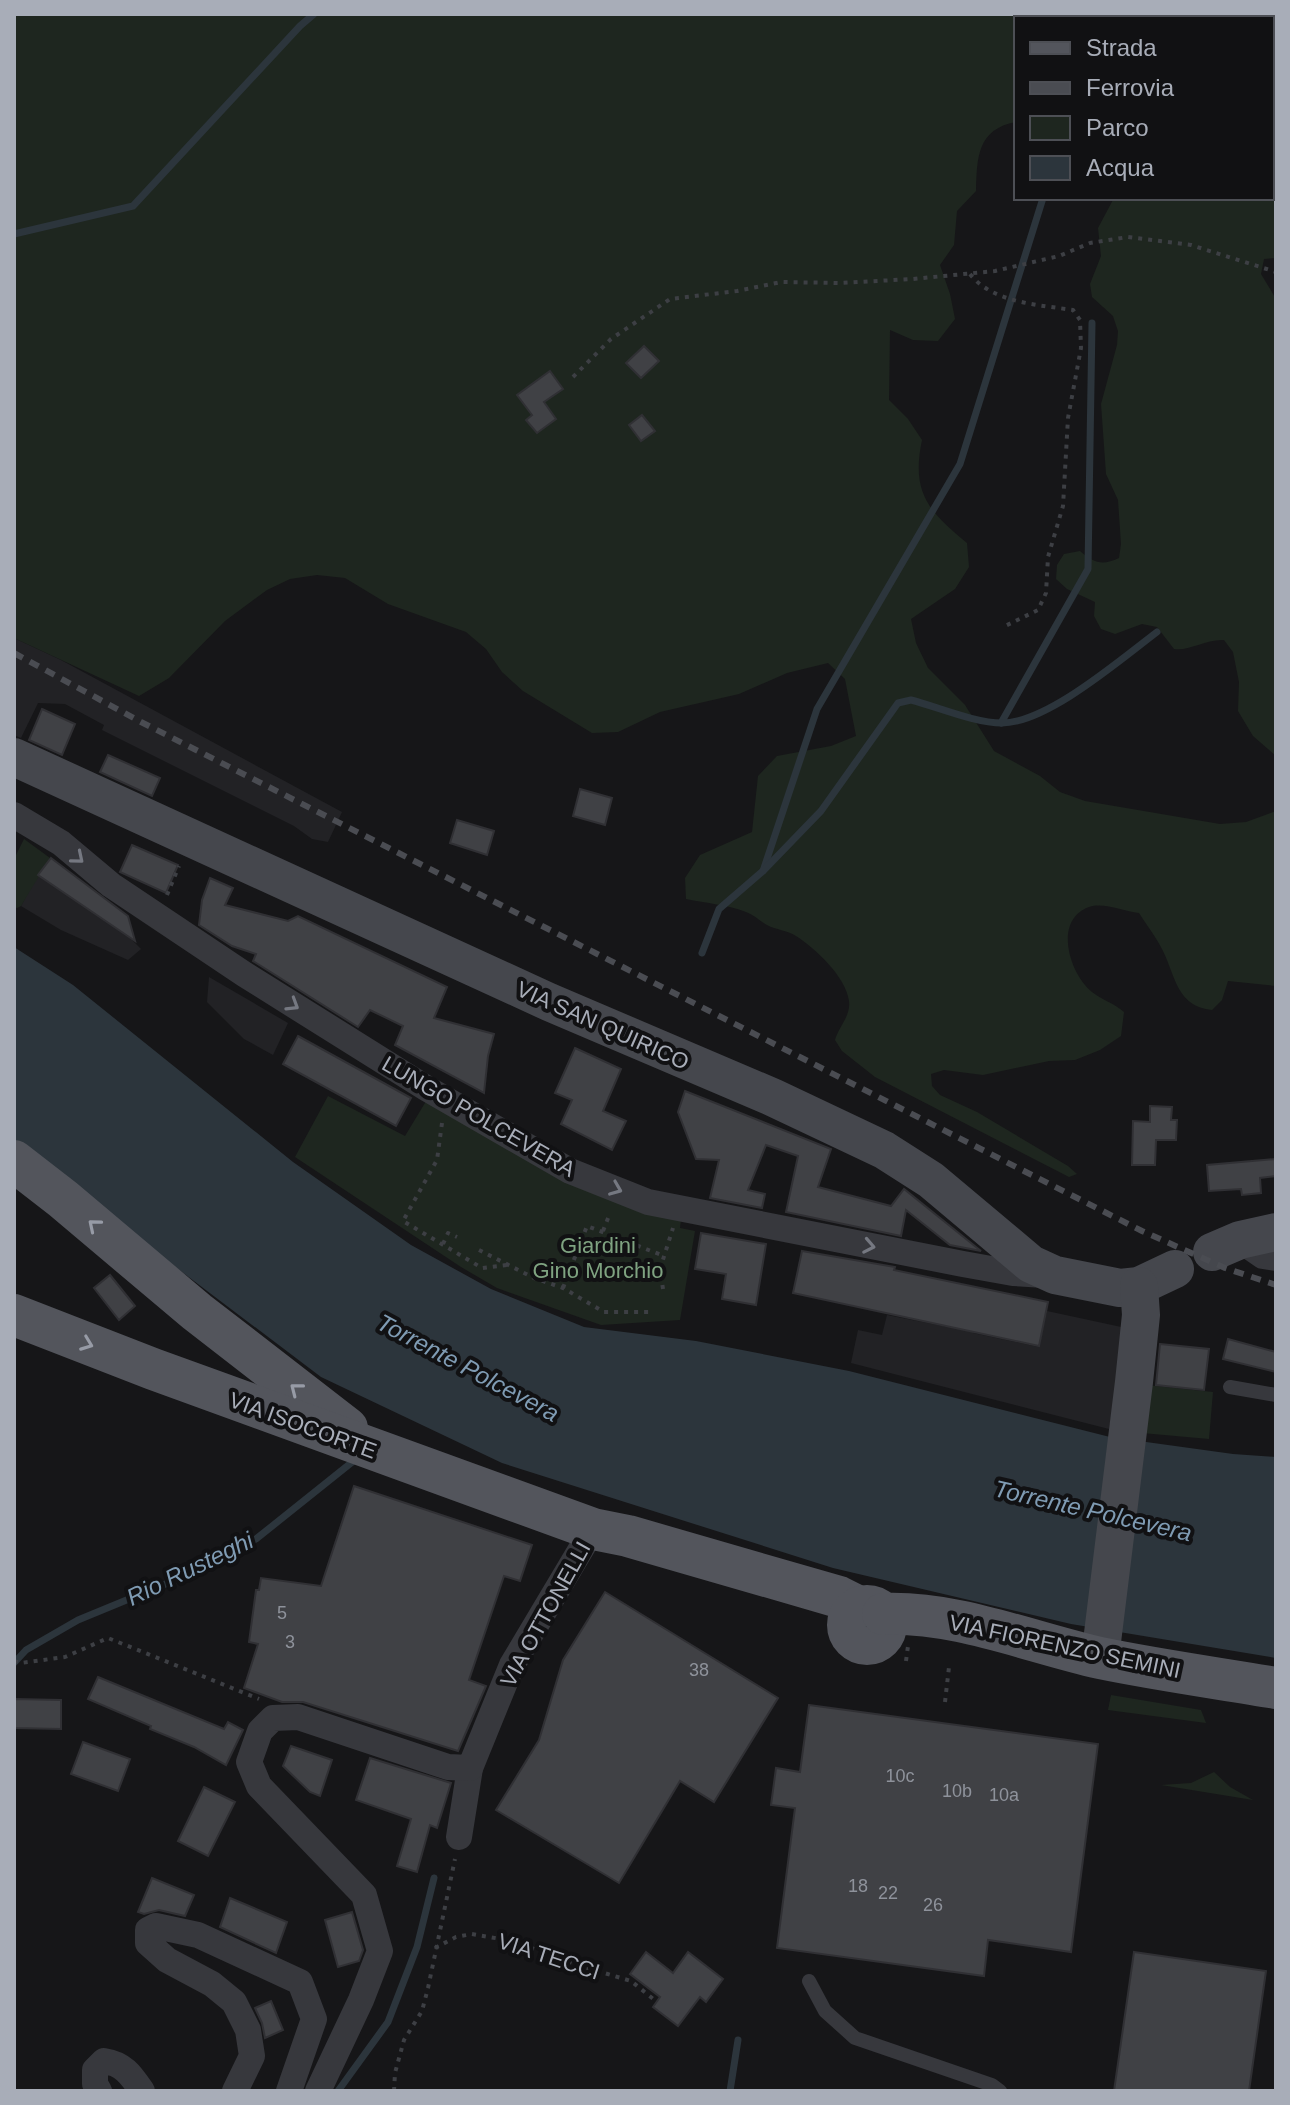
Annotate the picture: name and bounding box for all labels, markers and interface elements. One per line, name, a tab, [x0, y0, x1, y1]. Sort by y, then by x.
legend	[1014, 16, 1274, 200]
text: Strada	[1086, 34, 1157, 61]
text: Ferrovia	[1086, 74, 1175, 101]
text: Parco	[1086, 114, 1149, 141]
text: Acqua	[1086, 154, 1155, 181]
one-way arrow	[69, 848, 84, 863]
street label: VIA SAN QUIRICO	[513, 976, 693, 1075]
one-way arrow	[284, 995, 299, 1010]
street label: LUNGO POLCEVERA	[378, 1051, 580, 1182]
one-way arrow	[608, 1179, 622, 1196]
one-way arrow	[89, 1220, 103, 1235]
park label: Giardini Gino Morchio	[533, 1233, 663, 1283]
one-way arrow	[862, 1236, 875, 1253]
water label: Torrente Polcevera	[373, 1308, 564, 1427]
one-way arrow	[79, 1334, 93, 1350]
one-way arrow	[290, 1384, 305, 1398]
street label: VIA ISOCORTE	[226, 1387, 380, 1464]
water label: Torrente Polcevera	[992, 1475, 1195, 1546]
water label: Rio Rusteghi	[122, 1526, 258, 1611]
street label: VIA OTTONELLI	[495, 1537, 596, 1691]
house number: 5	[277, 1603, 287, 1623]
street label: VIA FIORENZO SEMINI	[947, 1610, 1183, 1683]
house number: 3	[285, 1632, 295, 1652]
house number: 38	[689, 1660, 709, 1680]
house number: 10c	[885, 1766, 915, 1786]
house number: 10b	[942, 1781, 972, 1801]
house number: 10a	[989, 1785, 1020, 1805]
house number: 18	[848, 1876, 868, 1896]
house number: 22	[878, 1883, 898, 1903]
house number: 26	[923, 1895, 943, 1915]
street label: VIA TECCI	[495, 1928, 603, 1985]

